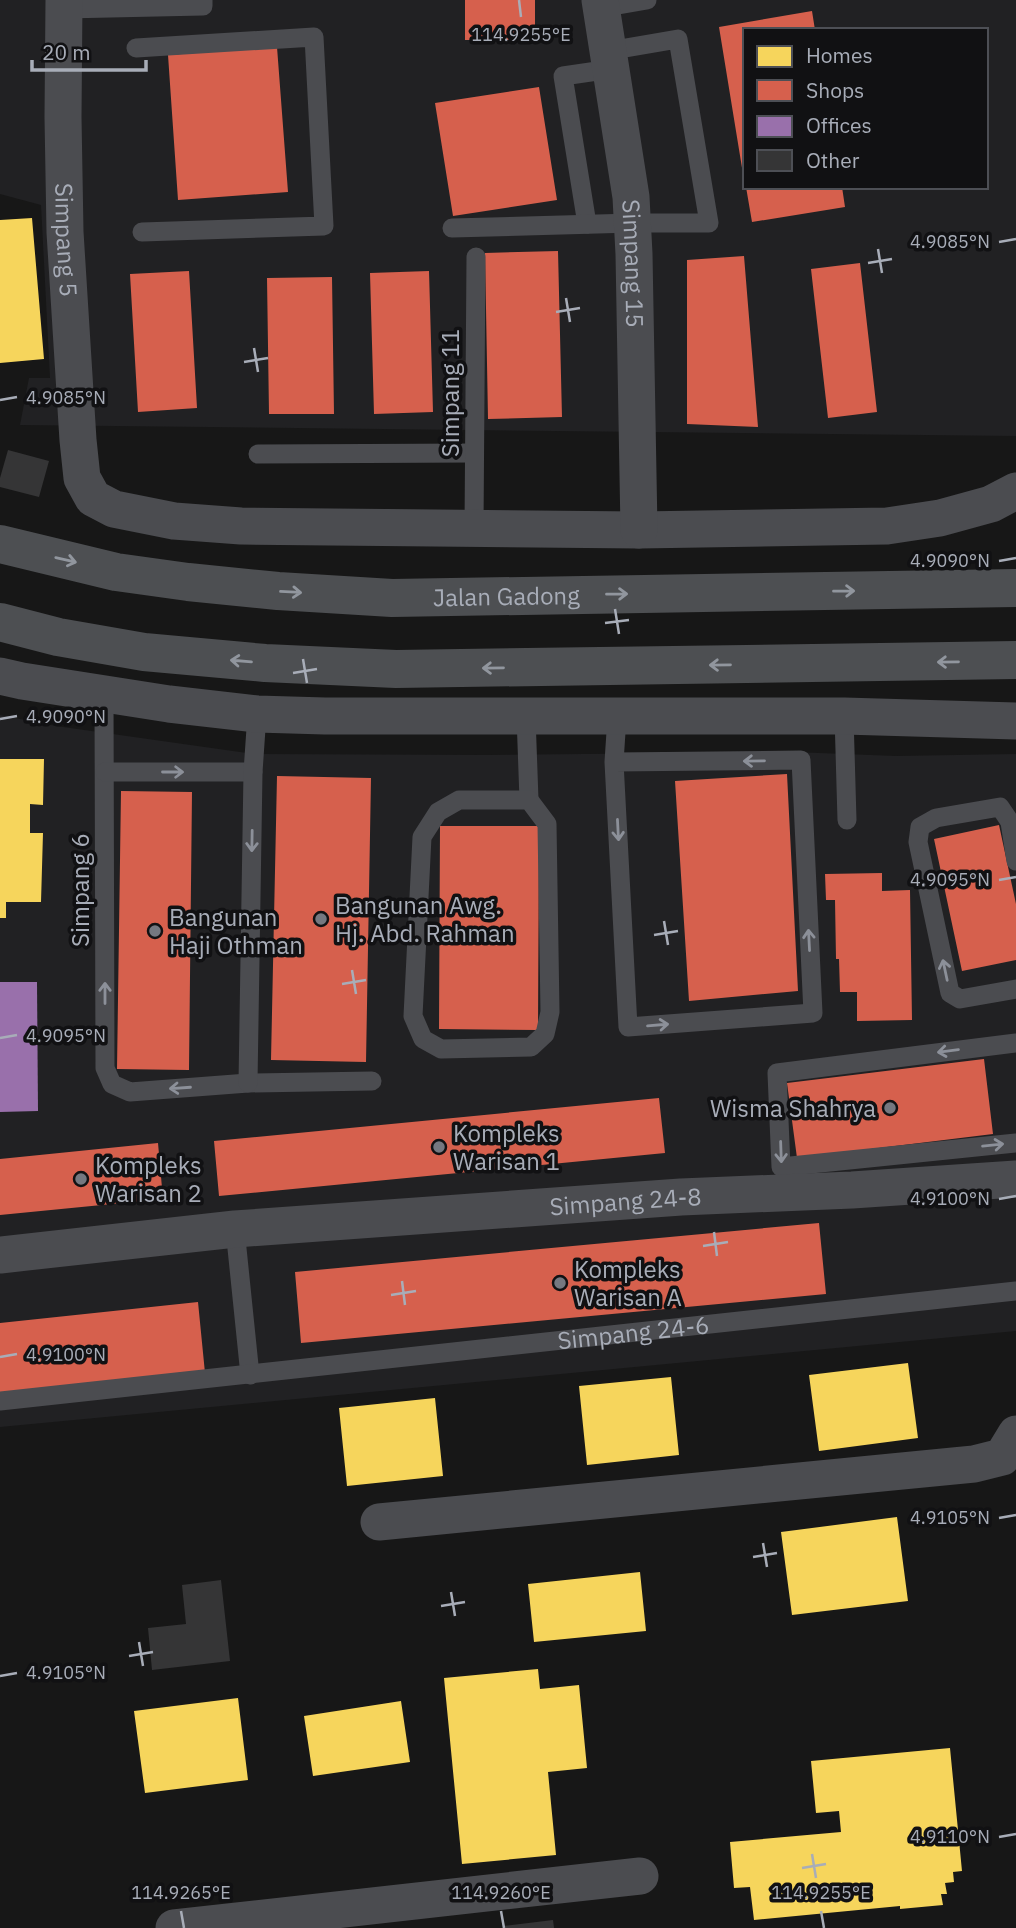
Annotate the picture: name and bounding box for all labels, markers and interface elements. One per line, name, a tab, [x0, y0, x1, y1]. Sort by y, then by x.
text: 114.9255°E	[471, 23, 571, 46]
scale bar	[32, 28, 145, 72]
legend	[743, 28, 988, 189]
text: 20 m	[42, 38, 91, 66]
text: Homes	[806, 41, 873, 69]
text: Shops	[806, 76, 864, 104]
text: Offices	[806, 111, 872, 139]
text: Other	[806, 146, 860, 174]
street label: Simpang 5	[48, 183, 85, 298]
street label: Simpang 15	[615, 198, 651, 328]
text: 4.9085°N	[910, 230, 990, 253]
street label: Simpang 11	[434, 329, 466, 457]
text: 4.9085°N	[26, 386, 106, 409]
text: 4.9090°N	[910, 549, 990, 572]
one-way arrow	[54, 554, 77, 567]
street label: Jalan Gadong	[433, 579, 580, 613]
one-way arrow	[832, 584, 855, 598]
one-way arrow	[280, 586, 302, 599]
one-way arrow	[605, 587, 628, 601]
one-way arrow	[230, 654, 253, 667]
one-way arrow	[937, 655, 960, 668]
one-way arrow	[709, 658, 732, 672]
one-way arrow	[482, 661, 505, 675]
text: 4.9090°N	[26, 705, 106, 728]
one-way arrow	[743, 754, 766, 767]
one-way arrow	[161, 765, 184, 779]
one-way arrow	[611, 819, 624, 842]
one-way arrow	[245, 829, 258, 852]
street label: Simpang 6	[64, 833, 96, 947]
text: 4.9095°N	[910, 868, 990, 891]
place label: Bangunan Awg. Hj. Abd. Rahman	[335, 889, 515, 949]
place label: Bangunan Haji Othman	[169, 901, 303, 961]
marker: Bangunan Awg. Hj. Abd. Rahman	[313, 911, 329, 927]
marker: Bangunan Haji Othman	[147, 923, 163, 939]
one-way arrow	[803, 929, 816, 952]
one-way arrow	[937, 959, 951, 982]
one-way arrow	[98, 982, 112, 1005]
one-way arrow	[647, 1018, 669, 1031]
text: 4.9095°N	[26, 1024, 106, 1047]
one-way arrow	[937, 1045, 960, 1058]
one-way arrow	[169, 1082, 192, 1095]
place label: Wisma Shahrya	[710, 1092, 876, 1124]
marker: Wisma Shahrya	[882, 1100, 898, 1116]
place label: Kompleks Warisan 1	[453, 1117, 560, 1177]
one-way arrow	[981, 1138, 1004, 1151]
marker: Kompleks Warisan 1	[431, 1139, 447, 1155]
one-way arrow	[774, 1141, 787, 1164]
place label: Kompleks Warisan 2	[95, 1149, 202, 1209]
marker: Kompleks Warisan 2	[73, 1171, 89, 1187]
street label: Simpang 24-8	[548, 1180, 702, 1222]
text: 4.9100°N	[910, 1187, 990, 1210]
place label: Kompleks Warisan A	[574, 1253, 682, 1313]
marker: Kompleks Warisan A	[552, 1275, 568, 1291]
street label: Simpang 24-6	[556, 1308, 711, 1357]
text: 4.9100°N	[26, 1343, 106, 1366]
text: 4.9105°N	[910, 1506, 990, 1529]
text: 4.9105°N	[26, 1661, 106, 1684]
text: 4.9110°N	[910, 1825, 990, 1848]
text: 114.9265°E	[131, 1881, 231, 1904]
text: 114.9260°E	[451, 1881, 551, 1904]
text: 114.9255°E	[771, 1881, 871, 1904]

